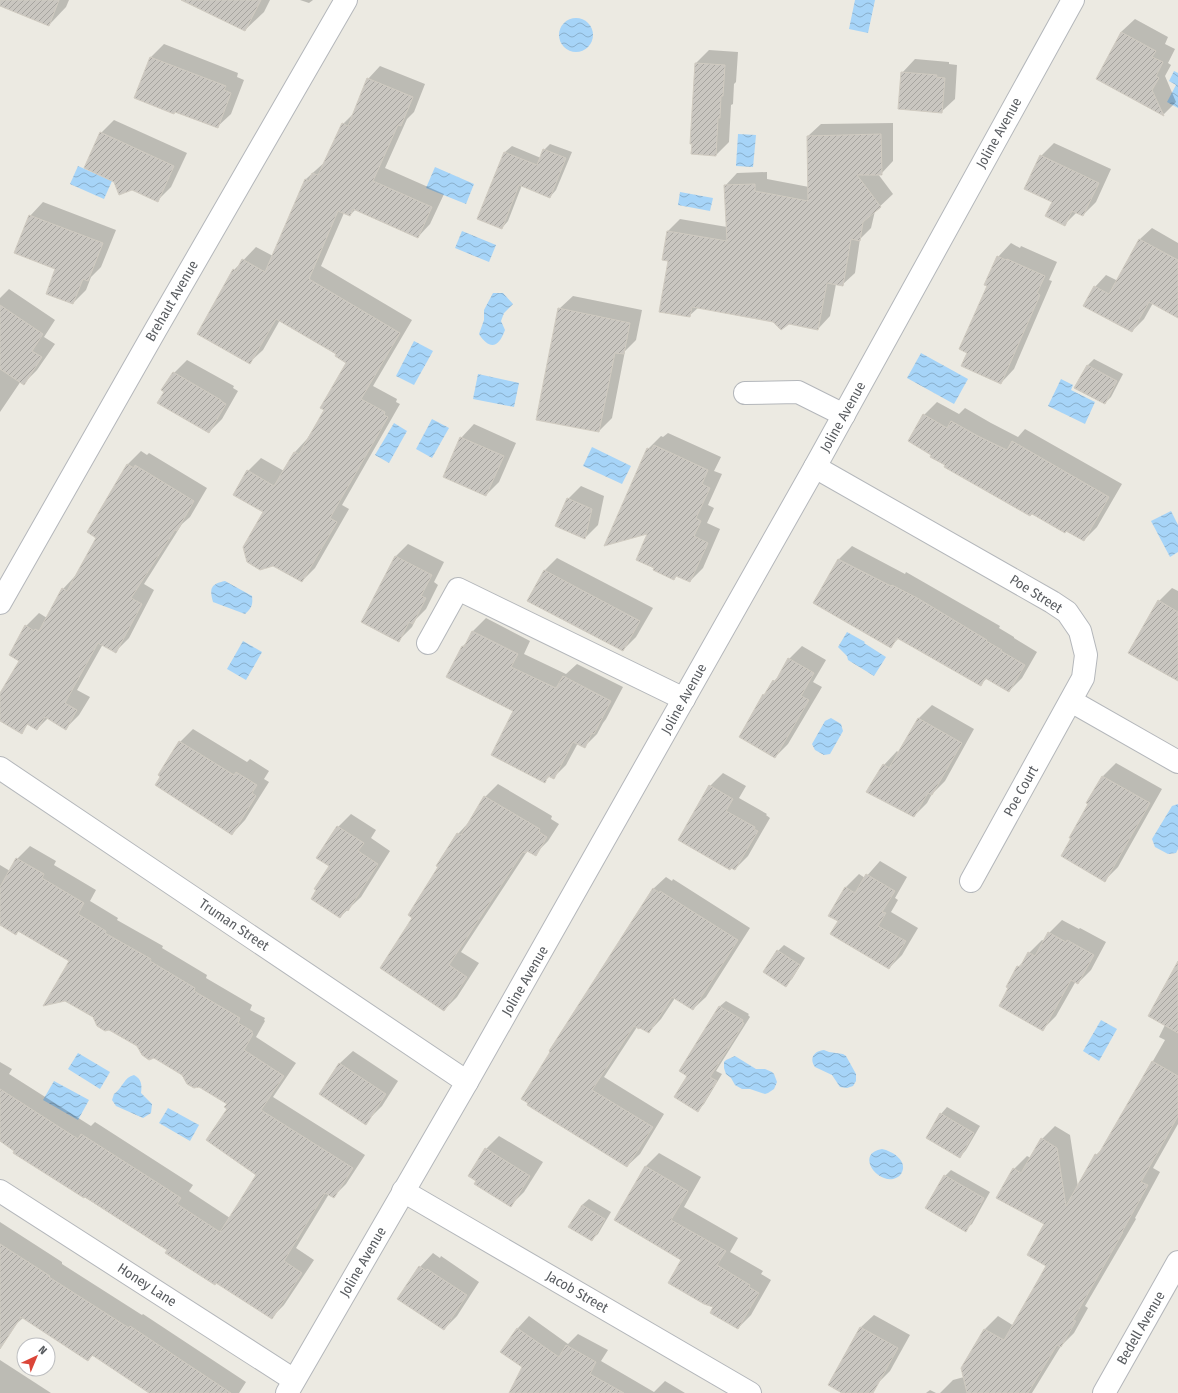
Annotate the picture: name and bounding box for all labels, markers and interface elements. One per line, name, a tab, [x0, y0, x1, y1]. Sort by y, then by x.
street label: Joline Avenue	[973, 95, 1025, 171]
street label: Brehaut Avenue	[142, 257, 202, 344]
street label: Joline Avenue	[817, 379, 869, 455]
street label: Poe Street	[1007, 571, 1066, 617]
street label: Joline Avenue	[658, 661, 710, 737]
street label: Poe Court	[1000, 762, 1042, 819]
street label: Truman Street	[196, 895, 273, 955]
street label: Joline Avenue	[498, 943, 552, 1019]
street label: Joline Avenue	[336, 1224, 390, 1300]
street label: Honey Lane	[114, 1260, 180, 1310]
street label: Jacob Street	[543, 1267, 611, 1317]
street label: Bedell Avenue	[1113, 1288, 1169, 1368]
north arrow	[16, 1337, 56, 1377]
text: N	[36, 1343, 49, 1357]

